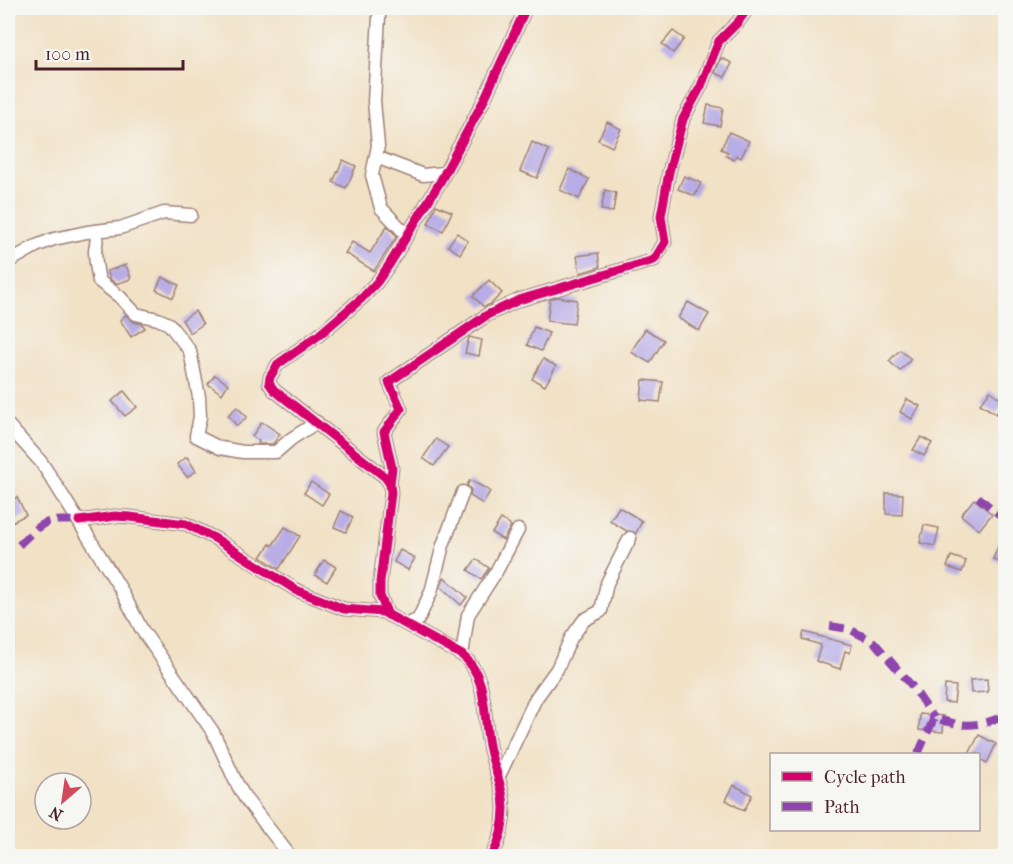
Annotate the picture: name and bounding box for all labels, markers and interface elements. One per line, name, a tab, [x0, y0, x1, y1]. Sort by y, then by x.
scale bar	[36, 33, 183, 71]
text: 100 m	[45, 44, 90, 65]
legend	[770, 753, 980, 831]
text: Cycle path	[824, 767, 905, 788]
north arrow	[33, 771, 93, 831]
text: Path	[824, 797, 860, 818]
text: N	[45, 802, 66, 825]

